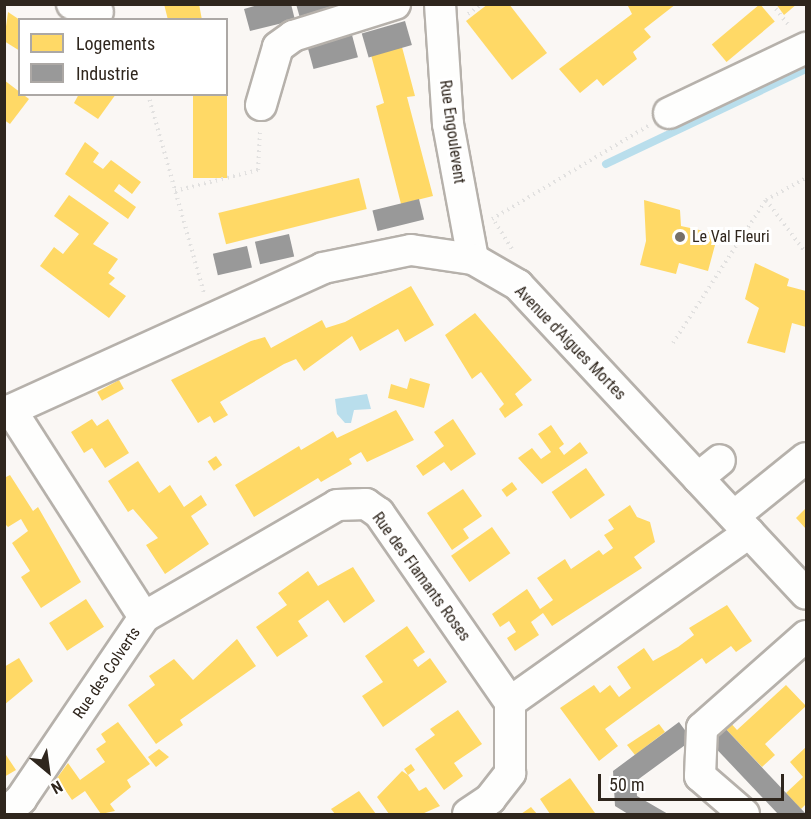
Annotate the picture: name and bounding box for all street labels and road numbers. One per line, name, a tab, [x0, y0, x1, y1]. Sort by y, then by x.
street label: Rue Engoulevent	[435, 79, 469, 185]
street label: Avenue d'Aigues Mortes	[510, 282, 630, 404]
street label: Rue des Flamants Roses	[368, 509, 474, 645]
street label: Rue des Colverts	[69, 624, 145, 722]

